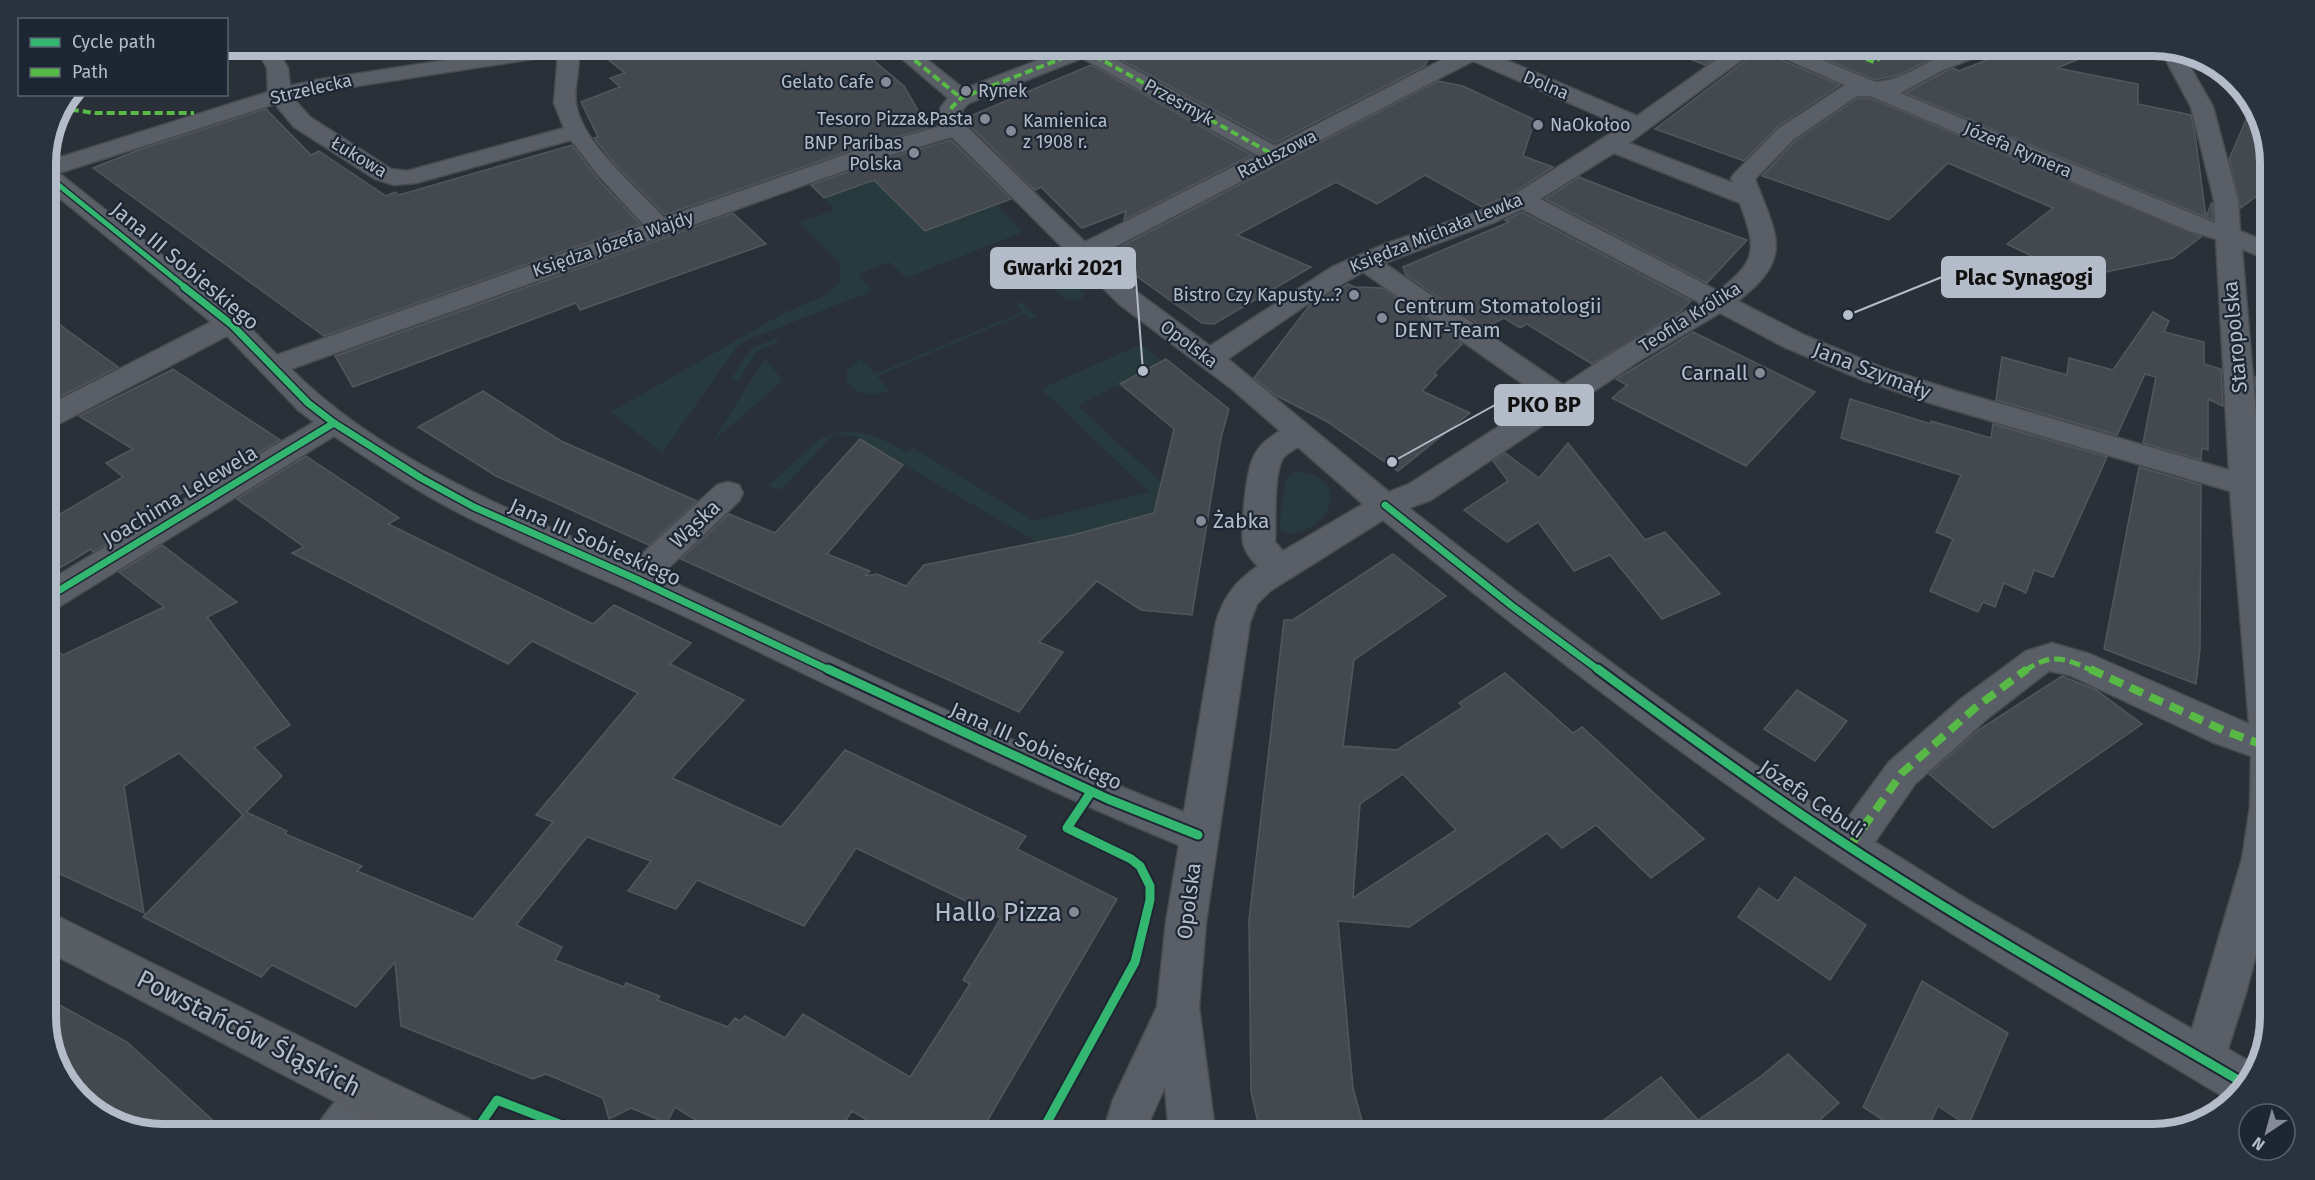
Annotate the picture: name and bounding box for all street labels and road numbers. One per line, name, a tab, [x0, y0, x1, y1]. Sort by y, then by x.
street label: Dolna	[1520, 66, 1572, 104]
street label: Strzelecka	[268, 69, 354, 109]
street label: Przesmyk	[1140, 74, 1218, 130]
street label: Józefa Rymera	[1961, 117, 2075, 183]
street label: Ratuszowa	[1233, 125, 1321, 183]
street label: Łukowa	[327, 132, 391, 182]
street label: Księdza Michała Lewka	[1346, 188, 1526, 278]
street label: Jana III Sobieskiego	[106, 196, 264, 336]
street label: Księdza Józefa Wajdy	[530, 206, 697, 282]
street label: Teofila Królika	[1635, 277, 1745, 357]
street label: Staropolska	[2217, 280, 2253, 394]
street label: Opolska	[1156, 315, 1222, 373]
street label: Jana Szymały	[1809, 337, 1935, 406]
street label: Joachima Lelewela	[98, 440, 262, 552]
street label: Jana III Sobieskiego	[505, 492, 685, 592]
street label: Wąska	[664, 494, 726, 554]
street label: Jana III Sobieskiego	[946, 696, 1126, 796]
street label: Józefa Cebuli	[1754, 754, 1870, 844]
street label: Opolska	[1171, 861, 1207, 941]
street label: Powstańców Śląskich	[131, 963, 366, 1103]

